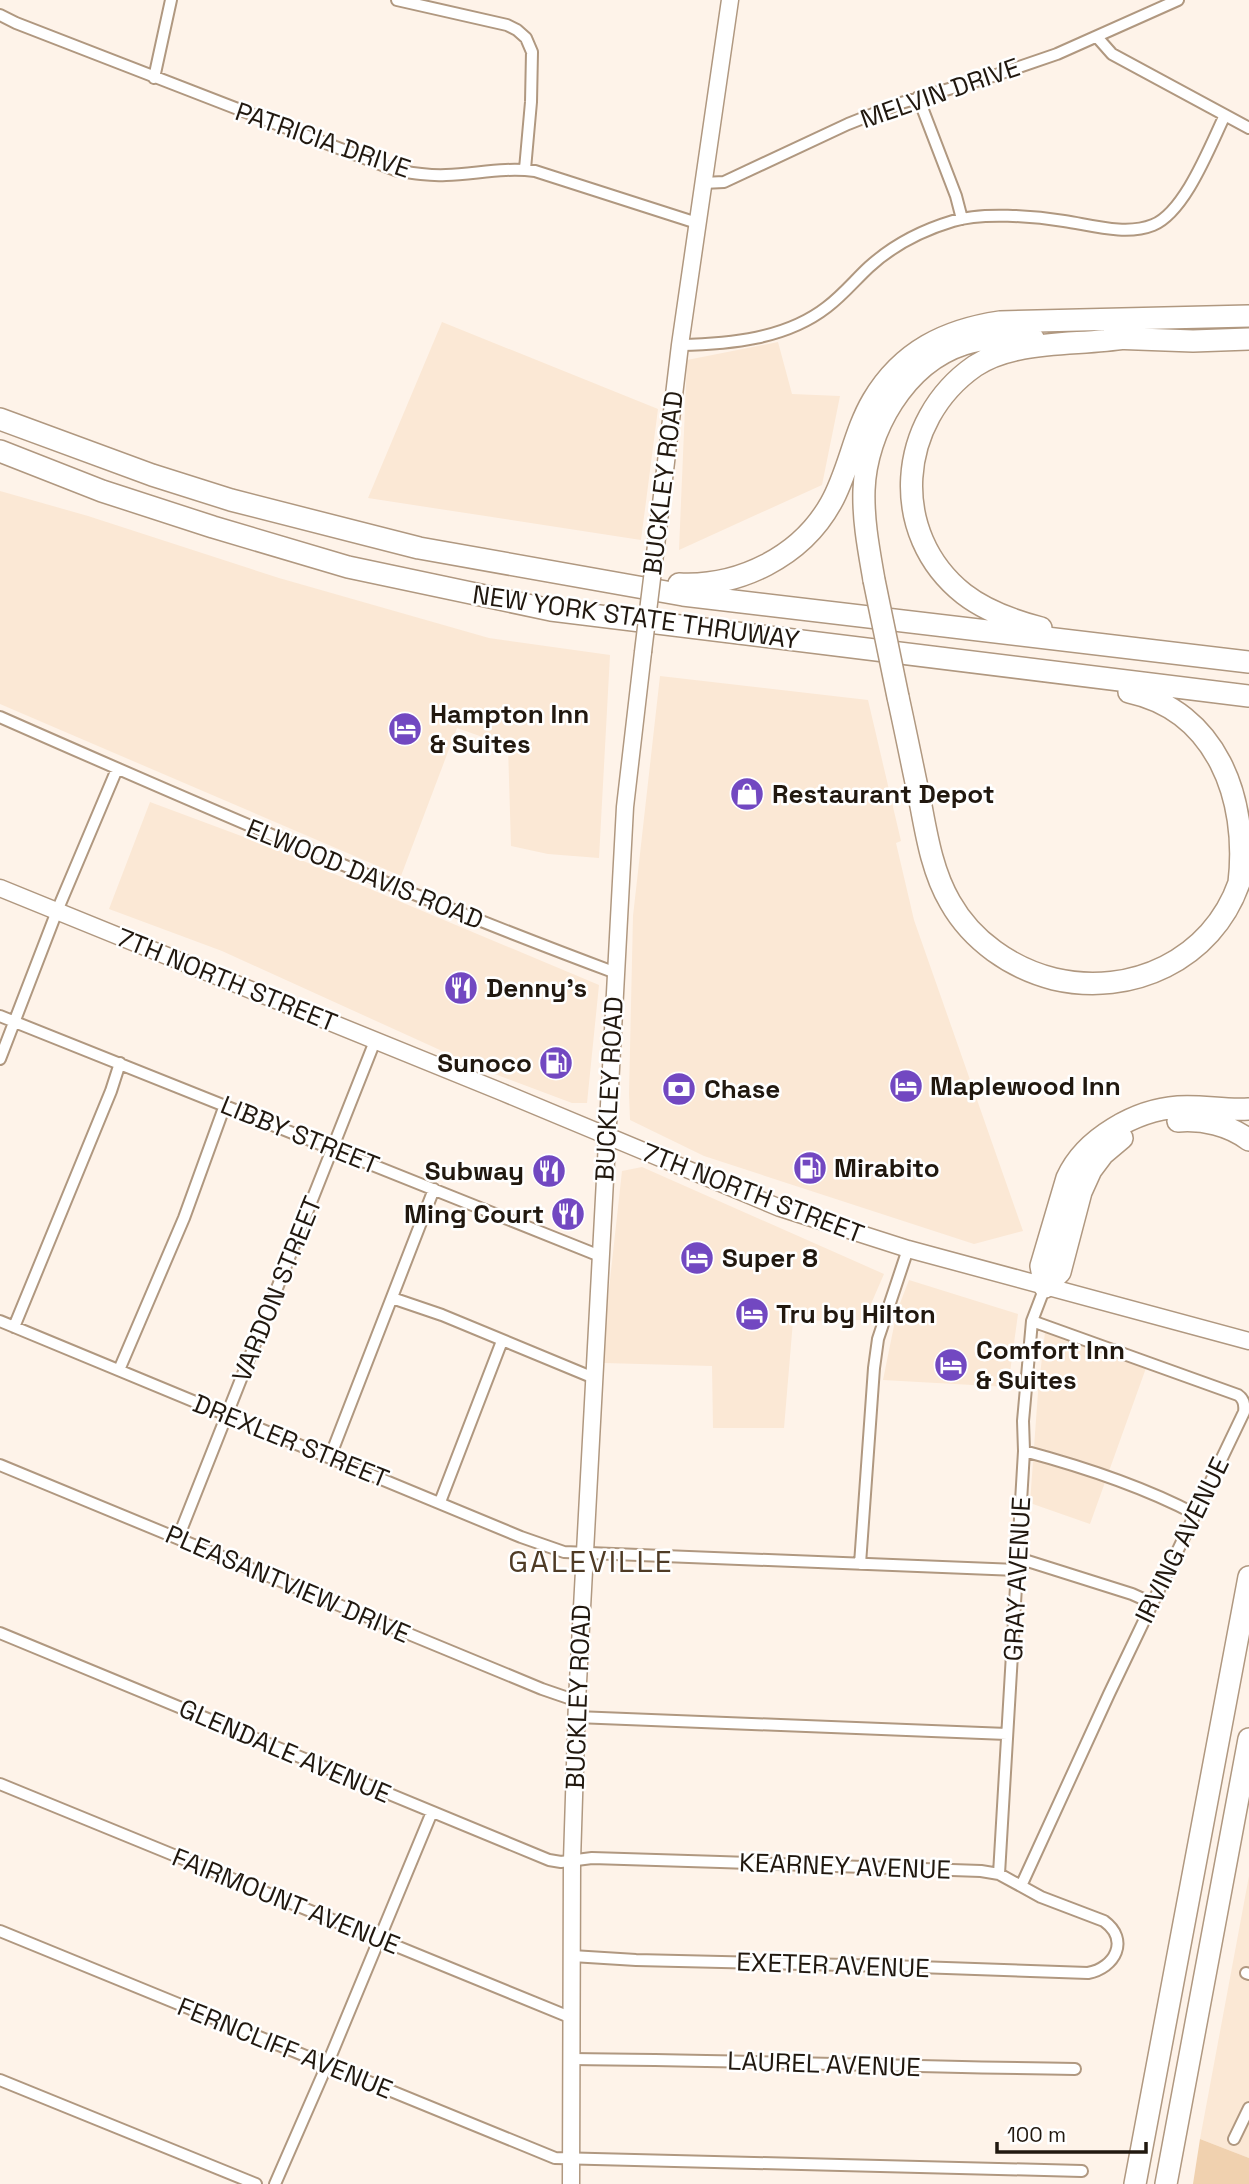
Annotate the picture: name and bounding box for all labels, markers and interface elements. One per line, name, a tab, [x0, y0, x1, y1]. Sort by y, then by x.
street label: MELVIN DRIVE	[856, 50, 1024, 136]
street label: PATRICIA DRIVE	[231, 94, 415, 186]
street label: BUCKLEY ROAD	[635, 389, 691, 577]
street label: NEW YORK STATE THRUWAY	[470, 577, 802, 657]
place label: Hampton Inn & Suites	[430, 697, 589, 761]
hotel icon: Hampton Inn & Suites	[386, 710, 424, 748]
shop icon: Restaurant Depot	[728, 775, 766, 813]
place label: Restaurant Depot	[772, 777, 995, 811]
street label: ELWOOD DAVIS ROAD	[241, 811, 489, 937]
street label: 7TH NORTH STREET	[112, 920, 342, 1040]
restaurant icon: Denny's	[442, 969, 480, 1007]
place label: Denny's	[486, 971, 587, 1005]
street label: BUCKLEY ROAD	[587, 996, 631, 1182]
fuel station icon: Sunoco	[537, 1044, 575, 1082]
place label: Sunoco	[437, 1046, 532, 1080]
hotel icon: Maplewood Inn	[887, 1067, 925, 1105]
place label: Maplewood Inn	[930, 1069, 1121, 1103]
bank icon: Chase	[660, 1070, 698, 1108]
place label: Chase	[704, 1072, 780, 1106]
street label: LIBBY STREET	[216, 1088, 384, 1182]
street label: 7TH NORTH STREET	[637, 1135, 869, 1251]
fuel station icon: Mirabito	[791, 1149, 829, 1187]
place label: Mirabito	[834, 1151, 940, 1185]
restaurant icon: Subway	[530, 1152, 568, 1190]
place label: Subway	[425, 1154, 524, 1188]
street label: VARDON STREET	[224, 1191, 330, 1387]
restaurant icon: Ming Court	[549, 1195, 587, 1233]
place label: Ming Court	[404, 1197, 544, 1231]
hotel icon: Super 8	[678, 1239, 716, 1277]
place label: Super 8	[722, 1241, 818, 1275]
hotel icon: Tru by Hilton	[733, 1295, 771, 1333]
place label: Tru by Hilton	[776, 1297, 936, 1331]
place label: Comfort Inn & Suites	[976, 1333, 1125, 1397]
hotel icon: Comfort Inn & Suites	[932, 1346, 970, 1384]
street label: DREXLER STREET	[188, 1386, 394, 1496]
street label: IRVING AVENUE	[1127, 1451, 1237, 1629]
street label: GRAY AVENUE	[996, 1496, 1038, 1662]
street label: PLEASANTVIEW DRIVE	[160, 1517, 416, 1651]
district label: GALEVILLE	[508, 1542, 674, 1581]
street label: BUCKLEY ROAD	[558, 1604, 598, 1790]
street label: GLENDALE AVENUE	[174, 1691, 396, 1811]
street label: FAIRMOUNT AVENUE	[167, 1840, 405, 1962]
street label: KEARNEY AVENUE	[738, 1845, 952, 1887]
street label: EXETER AVENUE	[736, 1945, 930, 1985]
street label: FERNCLIFF AVENUE	[172, 1989, 398, 2107]
street label: LAUREL AVENUE	[727, 2044, 921, 2084]
scale bar	[997, 2110, 1146, 2154]
text: 100 m	[1007, 2121, 1066, 2148]

